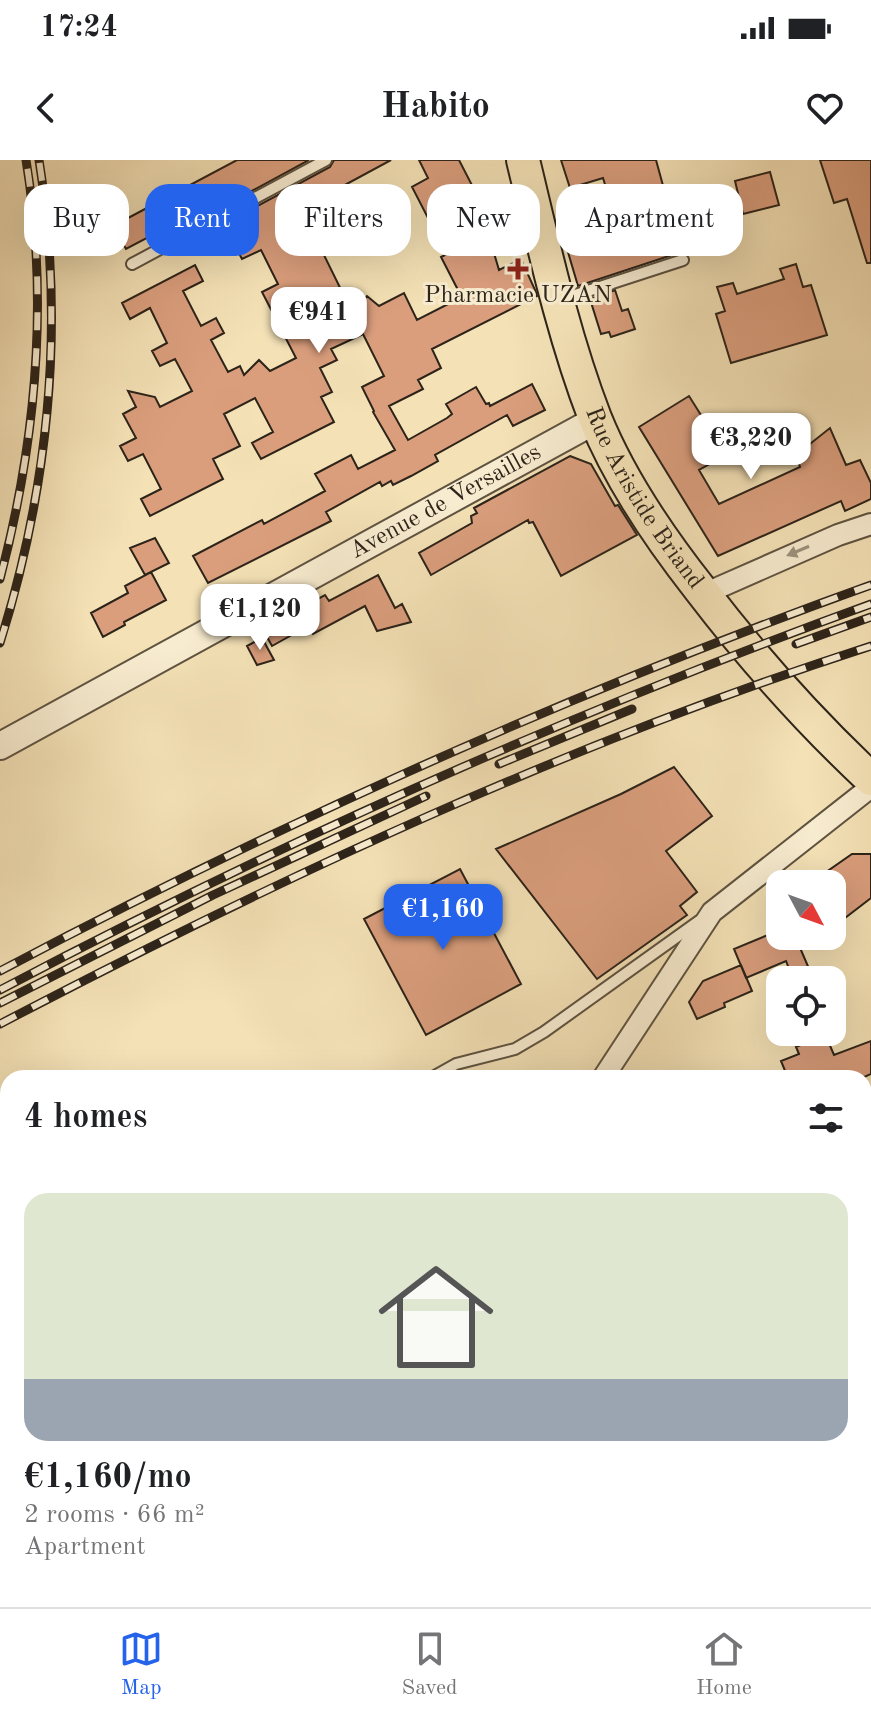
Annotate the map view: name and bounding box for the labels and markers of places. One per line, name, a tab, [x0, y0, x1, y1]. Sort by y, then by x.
marker: Pharmacie UZAN	[509, 260, 527, 278]
place label: Pharmacie UZAN	[424, 284, 612, 308]
pin: €941	[272, 287, 366, 355]
pin: €3,220	[686, 413, 816, 481]
pin: €1,120	[195, 584, 325, 652]
pin: €1,160	[378, 884, 508, 952]

